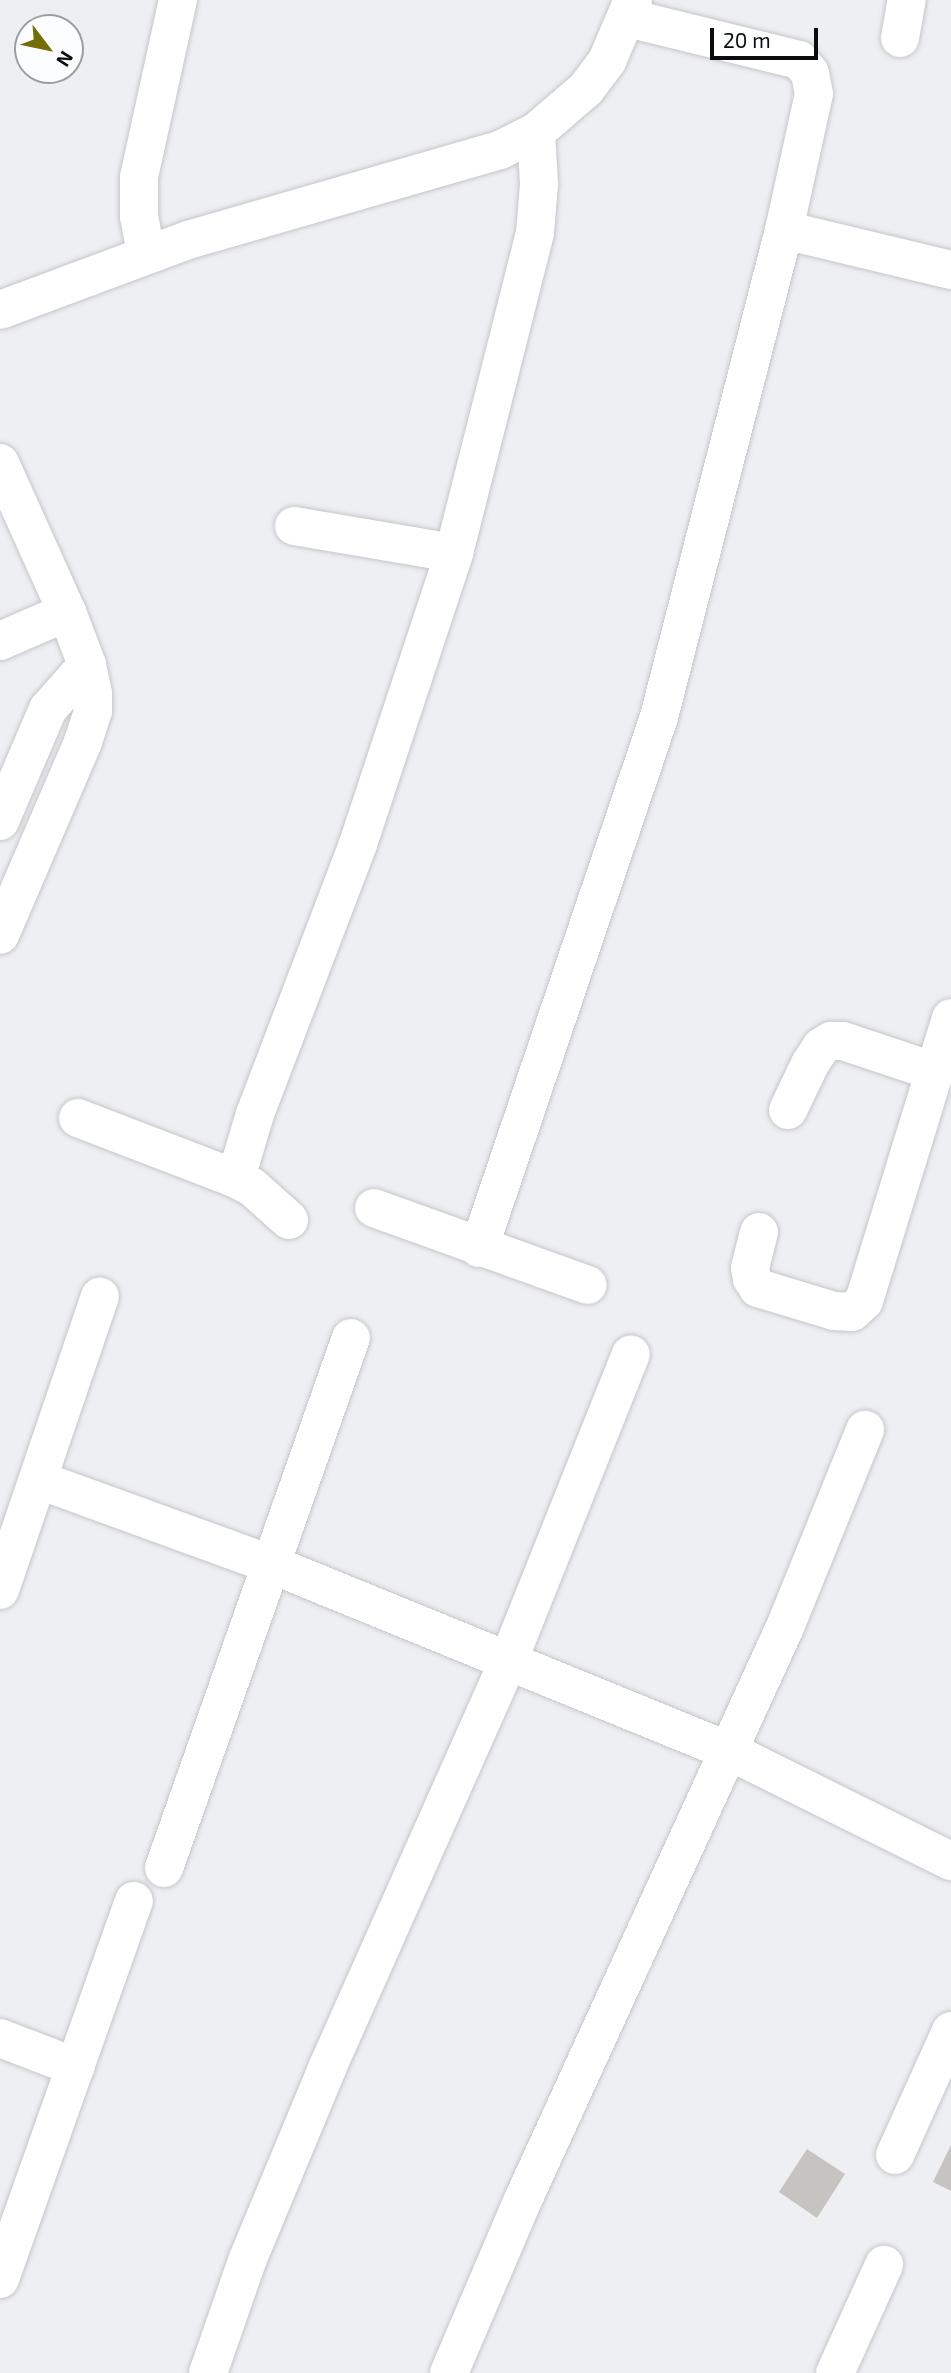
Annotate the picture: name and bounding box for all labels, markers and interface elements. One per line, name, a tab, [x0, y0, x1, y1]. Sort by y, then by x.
north arrow	[14, 14, 84, 84]
scale bar	[713, 14, 822, 58]
text: 20 m	[723, 27, 771, 52]
text: N	[52, 47, 79, 71]

